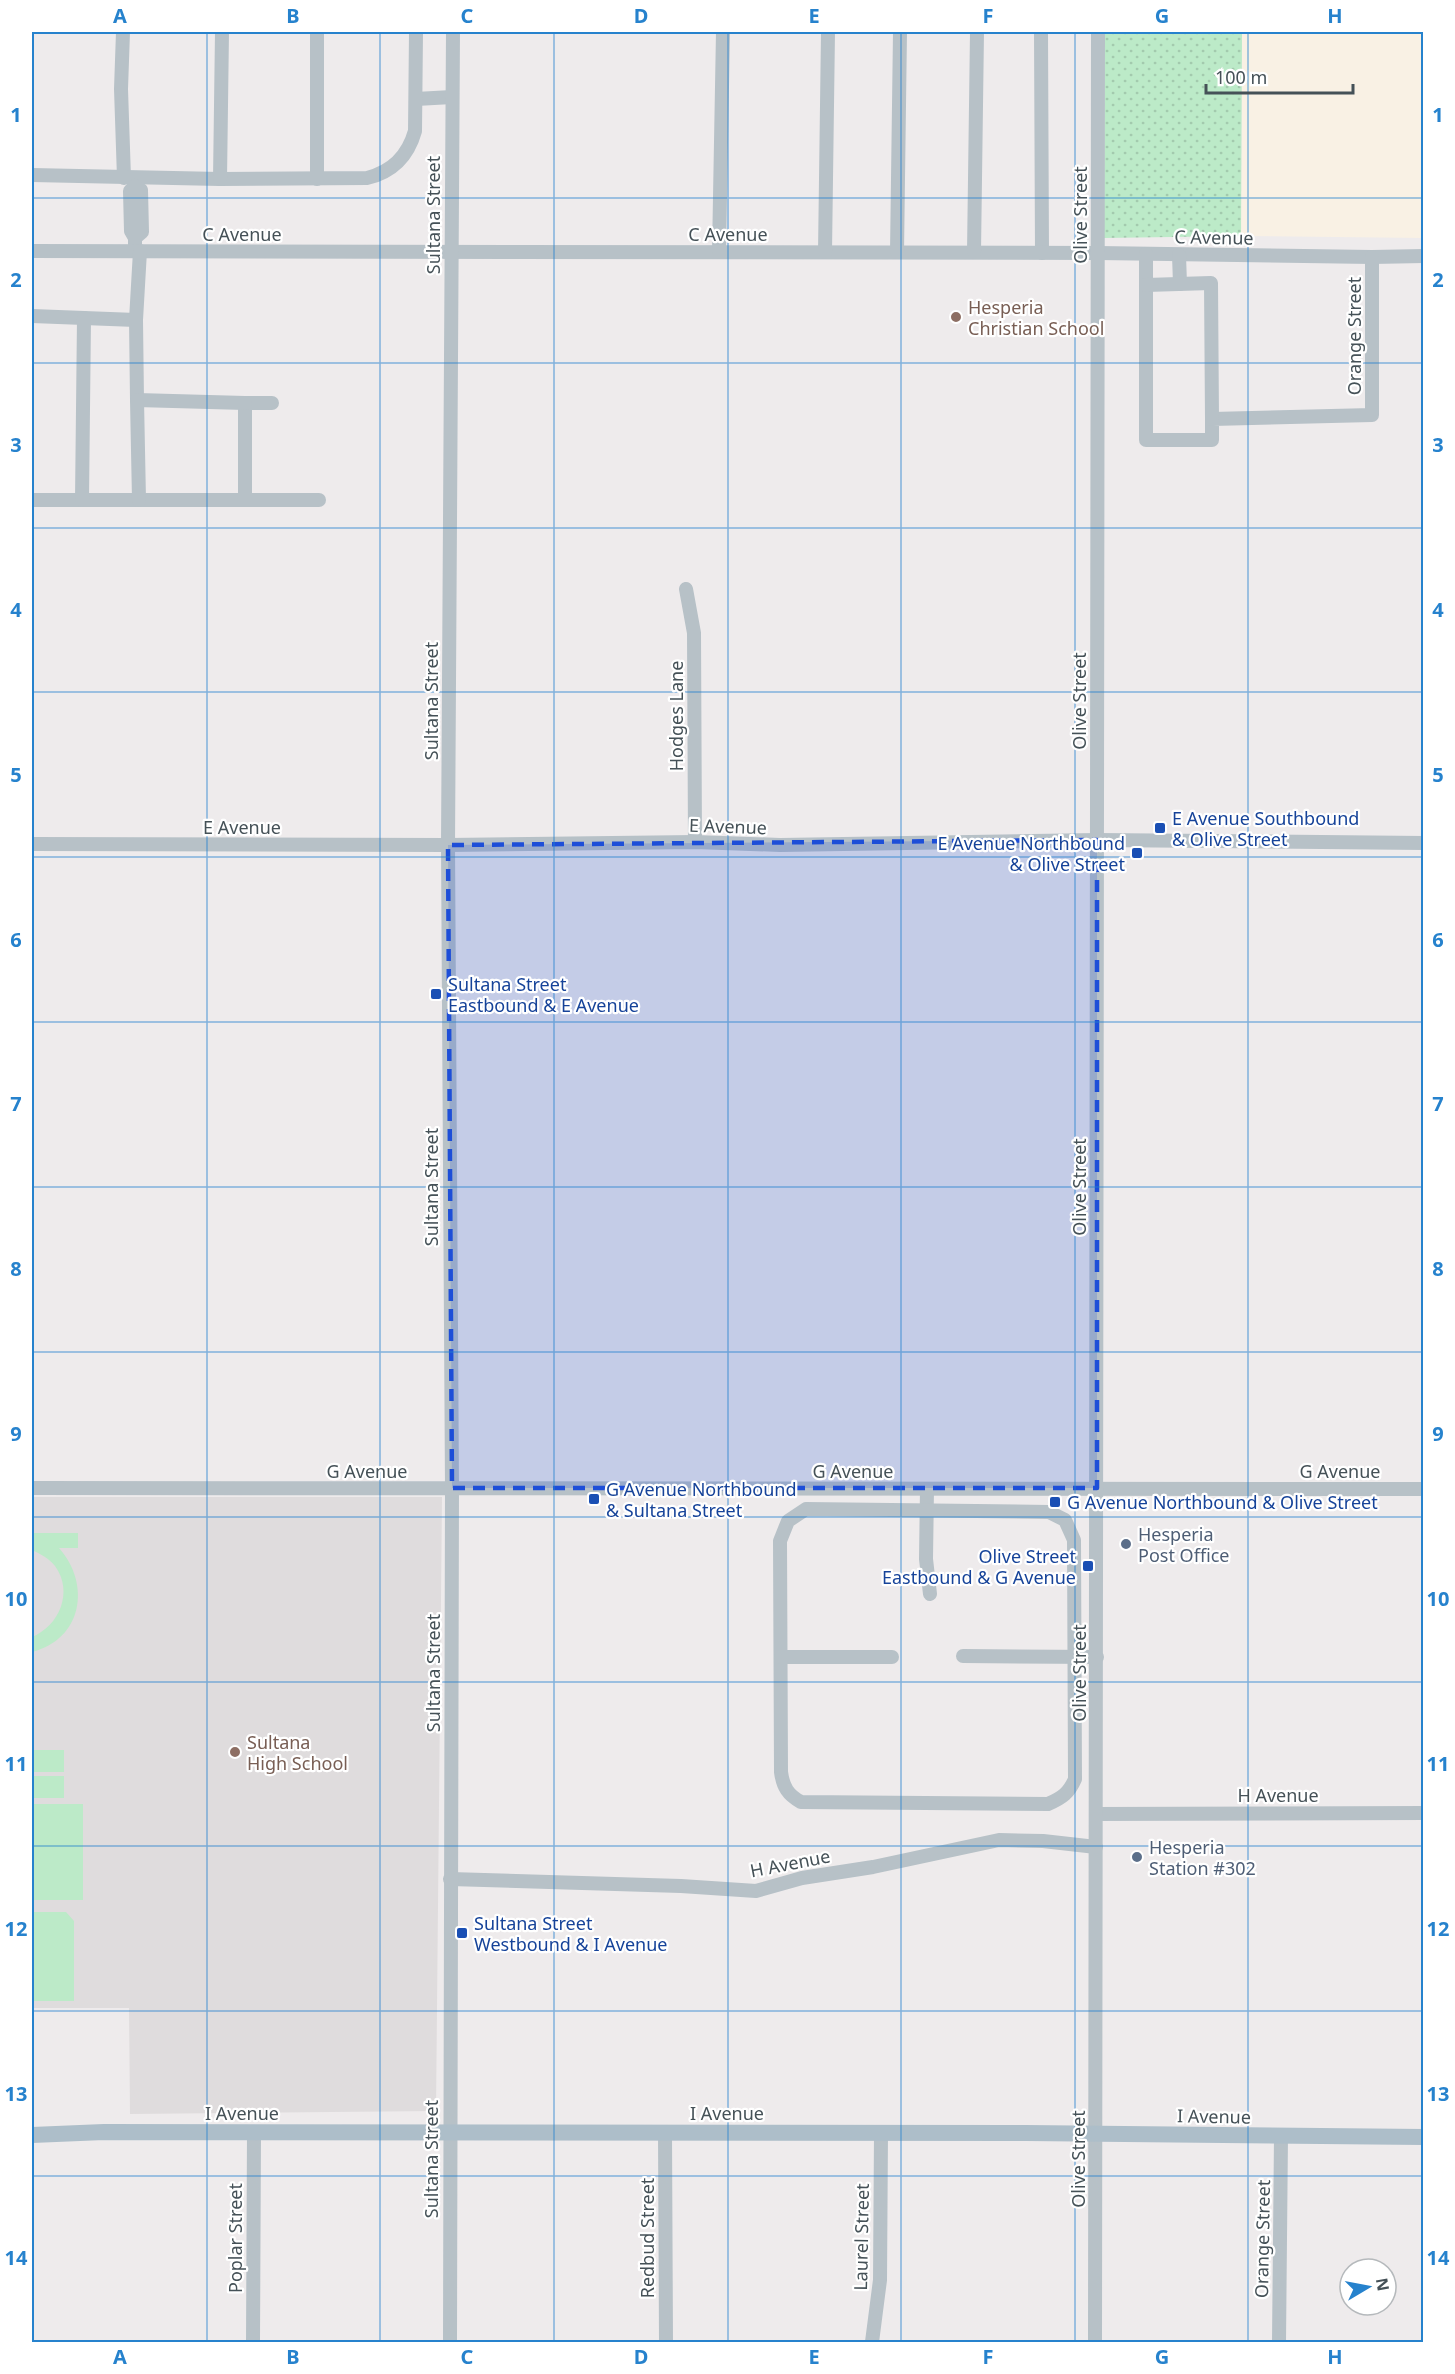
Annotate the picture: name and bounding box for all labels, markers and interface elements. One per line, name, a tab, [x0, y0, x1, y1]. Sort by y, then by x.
text: A	[113, 2, 127, 29]
text: B	[286, 2, 300, 29]
text: C	[461, 2, 474, 29]
text: D	[634, 2, 648, 29]
text: E	[808, 2, 820, 29]
text: F	[983, 2, 993, 29]
text: G	[1155, 2, 1169, 29]
text: H	[1327, 2, 1343, 29]
scale bar	[1206, 57, 1353, 95]
text: 100 m	[1215, 65, 1267, 89]
text: 1	[10, 101, 22, 128]
text: 1	[1432, 101, 1444, 128]
street label: Sultana Street	[421, 155, 445, 274]
street label: Olive Street	[1068, 166, 1092, 264]
street label: C Avenue	[202, 222, 282, 246]
street label: C Avenue	[688, 222, 768, 246]
street label: C Avenue	[1174, 224, 1254, 250]
text: 2	[10, 266, 22, 293]
text: 2	[1432, 266, 1444, 293]
street label: Orange Street	[1342, 276, 1366, 395]
place label: Hesperia Christian School	[968, 295, 1104, 340]
marker: Hesperia Christian School	[949, 310, 963, 324]
text: 3	[10, 431, 22, 458]
text: 3	[1432, 431, 1444, 458]
text: 4	[10, 596, 22, 623]
text: 4	[1432, 596, 1444, 623]
street label: Sultana Street	[419, 641, 443, 760]
street label: Olive Street	[1067, 652, 1091, 750]
street label: Hodges Lane	[664, 661, 688, 771]
text: 5	[10, 761, 22, 788]
text: 5	[1432, 761, 1444, 788]
place label: E Avenue Southbound & Olive Street	[1172, 806, 1359, 851]
street label: E Avenue	[689, 813, 767, 839]
street label: E Avenue	[203, 815, 281, 839]
marker: E Avenue Southbound & Olive Street	[1153, 821, 1167, 835]
place label: E Avenue Northbound & Olive Street	[938, 831, 1125, 876]
marker: E Avenue Northbound & Olive Street	[1130, 846, 1144, 860]
text: 6	[10, 926, 22, 953]
text: 6	[1432, 926, 1444, 953]
place label: Sultana Street Eastbound & E Avenue	[448, 972, 639, 1017]
marker: Sultana Street Eastbound & E Avenue	[429, 987, 443, 1001]
text: 7	[10, 1090, 22, 1117]
text: 7	[1432, 1090, 1444, 1117]
street label: Sultana Street	[419, 1127, 443, 1246]
street label: Olive Street	[1067, 1138, 1091, 1236]
text: 8	[10, 1255, 22, 1282]
text: 8	[1432, 1255, 1444, 1282]
text: 9	[10, 1420, 22, 1447]
text: 9	[1432, 1420, 1444, 1447]
street label: G Avenue	[327, 1459, 407, 1483]
street label: G Avenue	[813, 1459, 893, 1483]
street label: G Avenue	[1300, 1459, 1380, 1483]
place label: G Avenue Northbound & Sultana Street	[606, 1477, 797, 1522]
place label: G Avenue Northbound & Olive Street	[1067, 1490, 1378, 1514]
marker: G Avenue Northbound & Sultana Street	[587, 1492, 601, 1506]
marker: G Avenue Northbound & Olive Street	[1048, 1495, 1062, 1509]
place label: Hesperia Post Office	[1138, 1522, 1229, 1567]
marker: Hesperia Post Office	[1119, 1537, 1133, 1551]
place label: Olive Street Eastbound & G Avenue	[882, 1544, 1077, 1589]
marker: Olive Street Eastbound & G Avenue	[1081, 1559, 1095, 1573]
text: 10	[5, 1585, 27, 1612]
text: 10	[1427, 1585, 1449, 1612]
street label: Sultana Street	[421, 1613, 445, 1732]
street label: Olive Street	[1067, 1624, 1091, 1722]
place label: Sultana High School	[247, 1730, 348, 1775]
marker: Sultana High School	[228, 1745, 242, 1759]
text: 11	[5, 1750, 27, 1777]
text: 11	[1427, 1750, 1449, 1777]
street label: H Avenue	[1237, 1783, 1319, 1807]
place label: Hesperia Station #302	[1149, 1835, 1256, 1880]
street label: H Avenue	[748, 1843, 832, 1883]
marker: Hesperia Station #302	[1130, 1850, 1144, 1864]
place label: Sultana Street Westbound & I Avenue	[474, 1911, 667, 1956]
text: 12	[5, 1915, 27, 1942]
text: 12	[1427, 1915, 1449, 1942]
marker: Sultana Street Westbound & I Avenue	[455, 1926, 469, 1940]
text: 13	[5, 2080, 27, 2107]
text: 13	[1427, 2080, 1449, 2107]
street label: Sultana Street	[419, 2099, 443, 2218]
street label: I Avenue	[205, 2101, 279, 2125]
street label: I Avenue	[690, 2101, 764, 2125]
street label: I Avenue	[1177, 2103, 1251, 2129]
street label: Olive Street	[1066, 2110, 1090, 2208]
street label: Redbud Street	[635, 2177, 659, 2298]
street label: Orange Street	[1249, 2179, 1275, 2298]
street label: Poplar Street	[223, 2183, 247, 2293]
street label: Laurel Street	[848, 2183, 874, 2291]
text: 14	[5, 2244, 28, 2271]
text: 14	[1427, 2244, 1450, 2271]
north arrow	[1338, 2257, 1398, 2317]
text: N	[1371, 2276, 1395, 2293]
text: A	[113, 2343, 127, 2370]
text: B	[286, 2343, 300, 2370]
text: C	[461, 2343, 474, 2370]
text: D	[634, 2343, 648, 2370]
text: E	[808, 2343, 820, 2370]
text: F	[983, 2343, 993, 2370]
text: G	[1155, 2343, 1169, 2370]
text: H	[1327, 2343, 1343, 2370]

